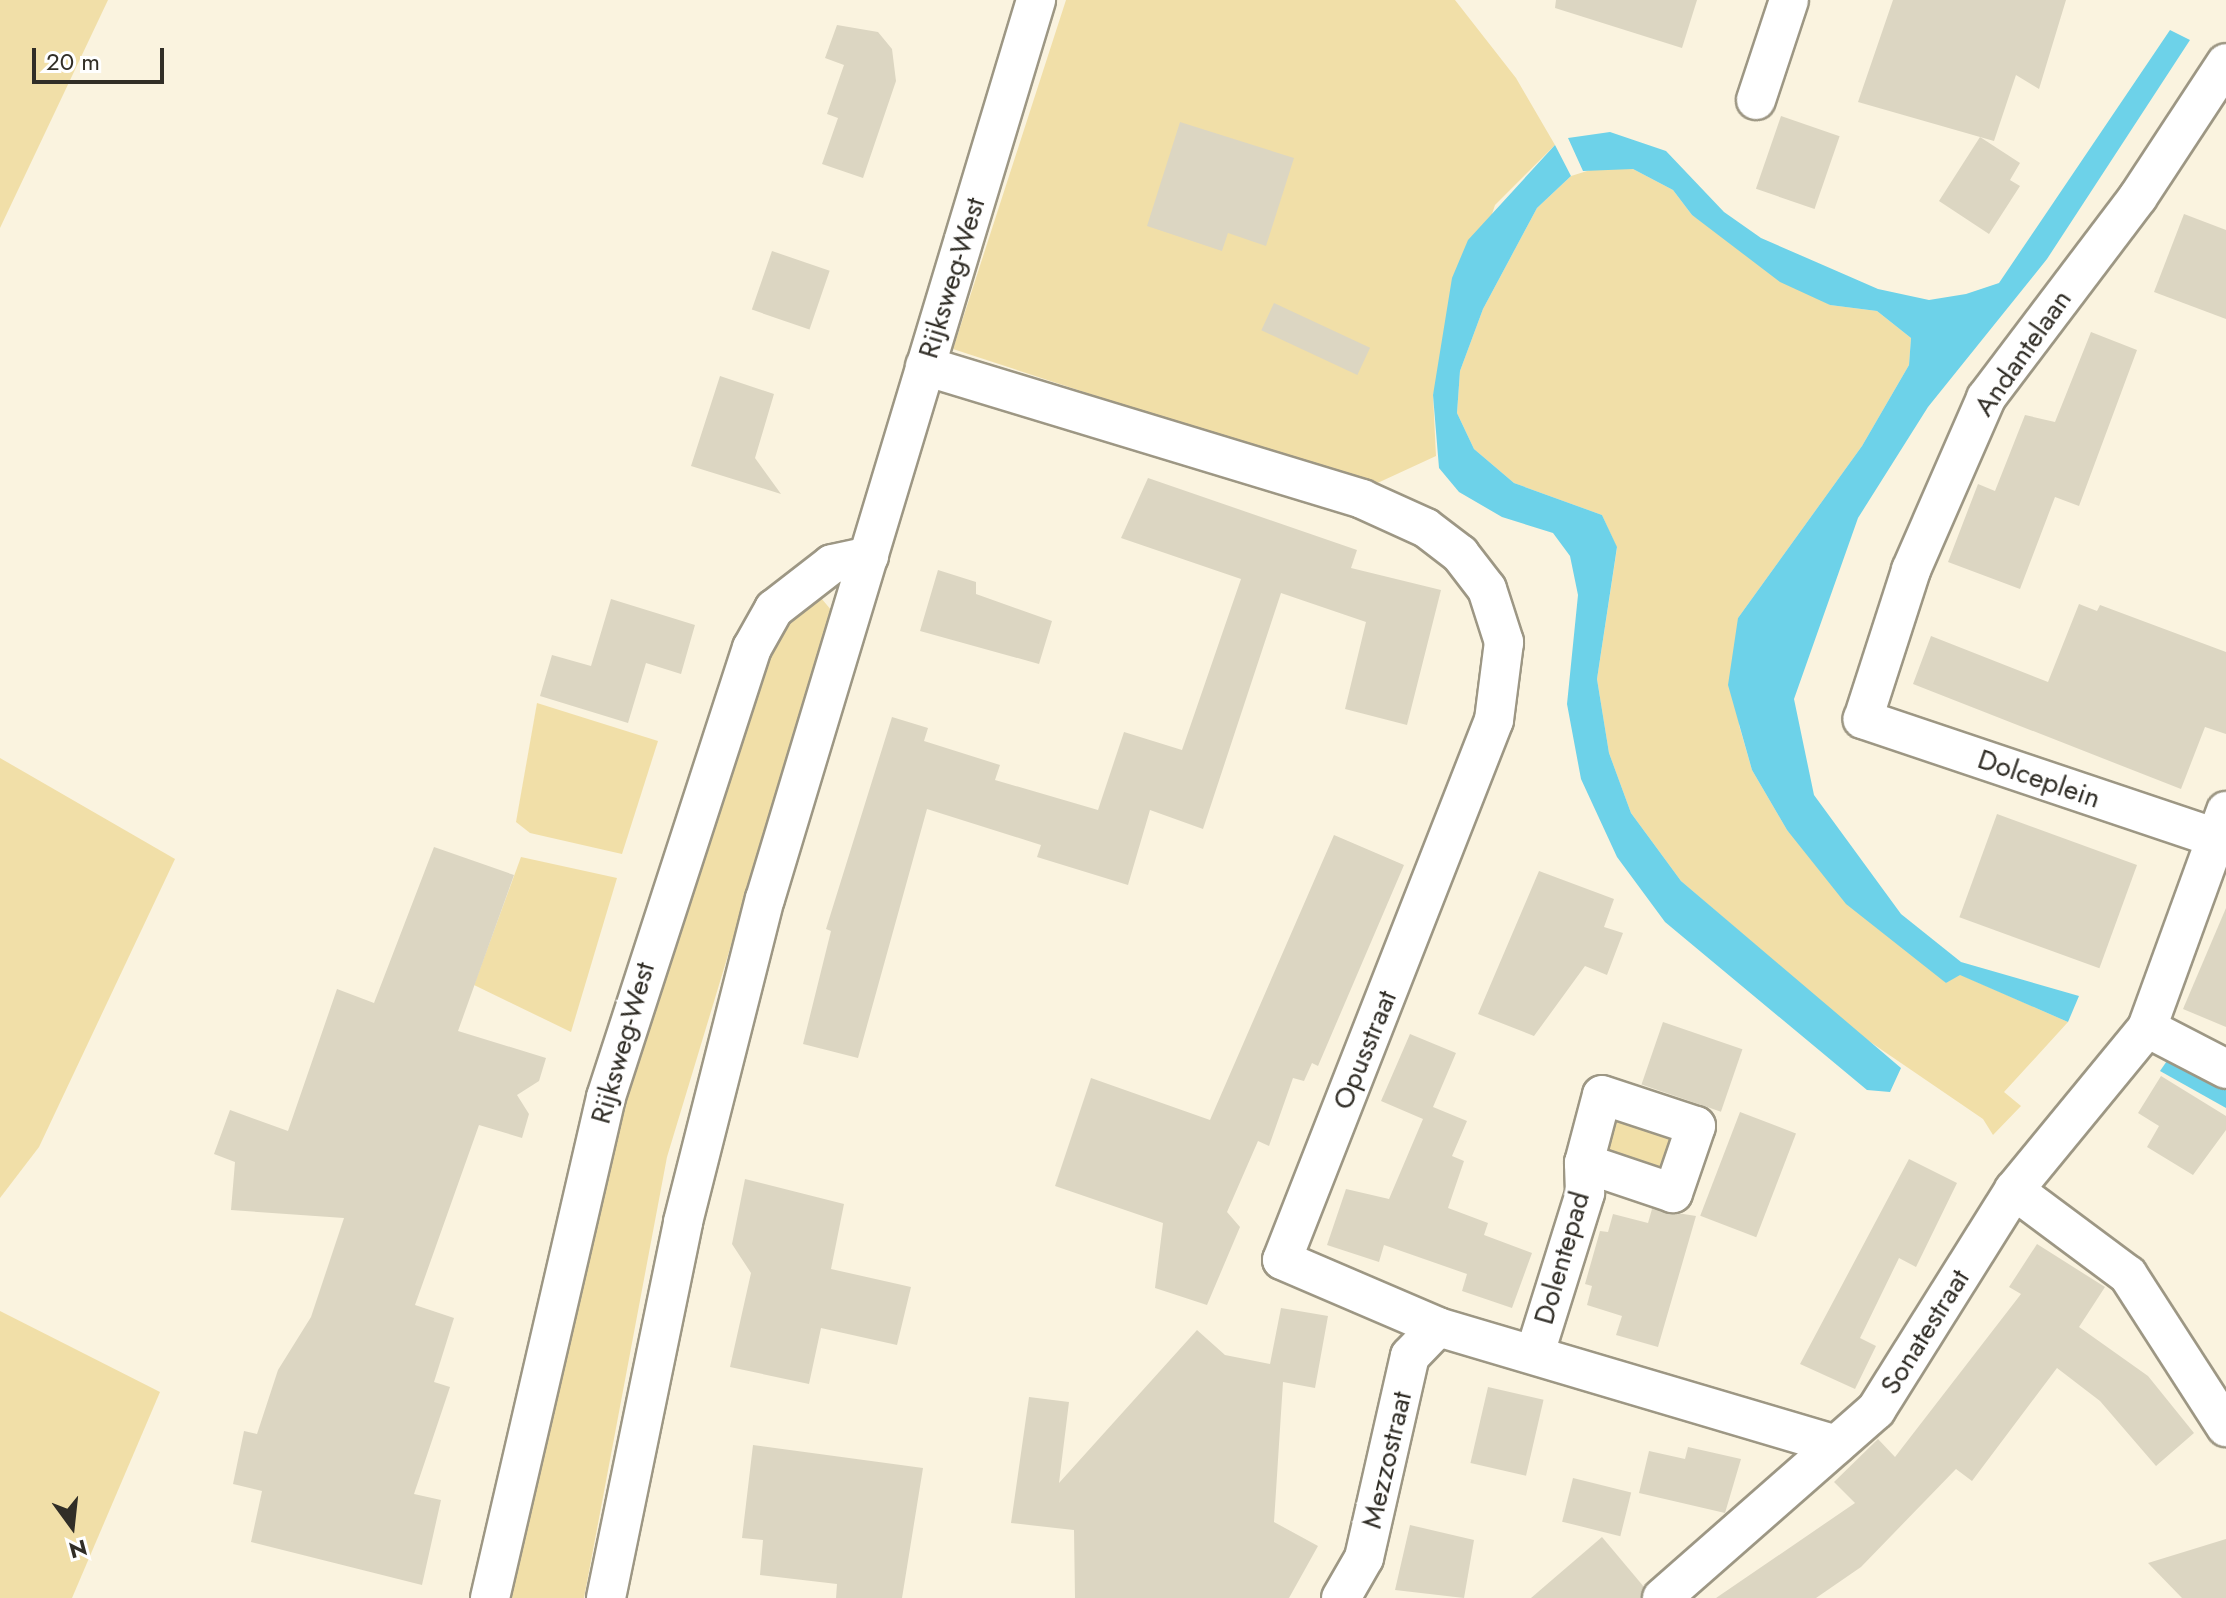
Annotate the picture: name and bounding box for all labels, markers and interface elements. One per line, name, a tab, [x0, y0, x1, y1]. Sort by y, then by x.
scale bar	[36, 32, 168, 82]
text: 20 m	[46, 44, 100, 79]
street label: Rijksweg-West	[912, 194, 992, 362]
street label: Andantelaan	[1967, 283, 2079, 423]
street label: Dolceplein	[1973, 742, 2105, 816]
street label: Rijksweg-West	[584, 958, 662, 1128]
street label: Opusstraat	[1326, 986, 1404, 1114]
street label: Dolentepad	[1527, 1188, 1597, 1328]
street label: Sonatestraat	[1873, 1263, 1977, 1401]
street label: Mezzostraat	[1355, 1388, 1419, 1532]
north arrow	[32, 1486, 112, 1566]
text: N	[66, 1531, 91, 1567]

